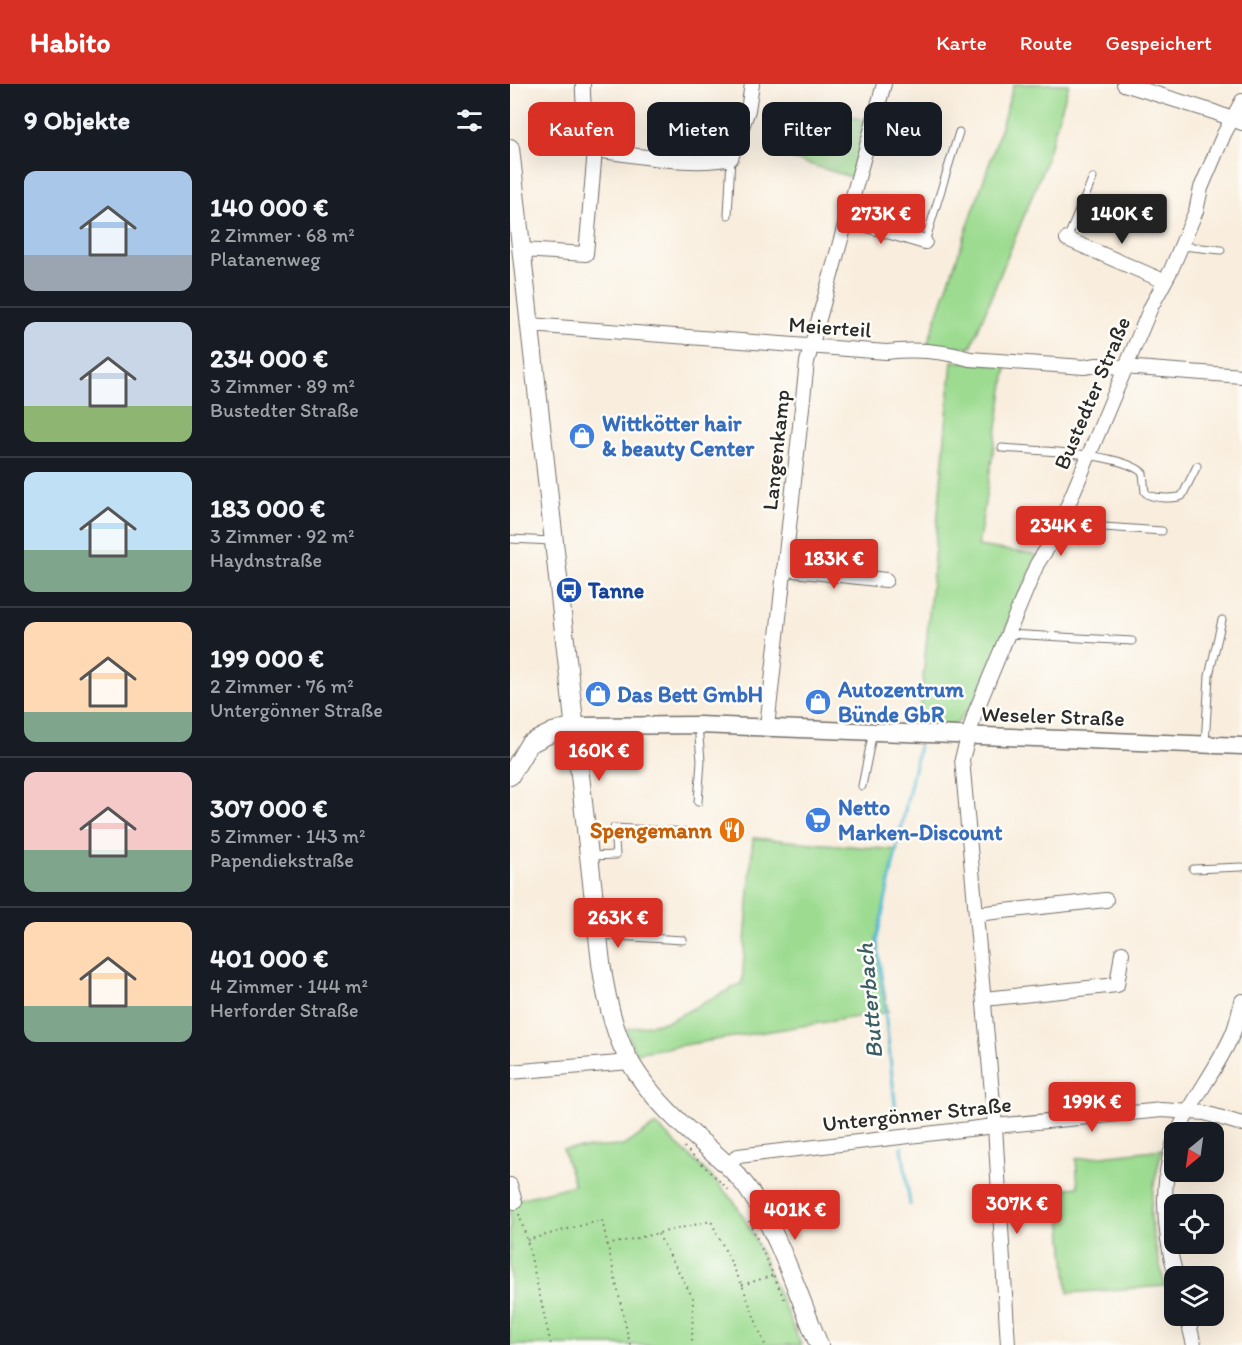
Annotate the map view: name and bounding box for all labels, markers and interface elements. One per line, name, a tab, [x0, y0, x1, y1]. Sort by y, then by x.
text: Habito	[30, 25, 110, 59]
text: Karte	[936, 30, 987, 55]
text: Route	[1020, 30, 1073, 55]
text: Gespeichert	[1106, 30, 1212, 55]
chip: Kaufen	[528, 102, 635, 156]
chip: Mieten	[647, 102, 750, 156]
chip: Filter	[762, 102, 852, 156]
chip: Neu	[864, 102, 942, 156]
text: 9 Objekte	[24, 104, 130, 136]
icon: filters	[453, 104, 486, 137]
text: 140 000 €	[210, 191, 328, 223]
pin: 273K €	[832, 194, 930, 245]
pin: 140K €	[1073, 194, 1171, 245]
icon: home	[72, 195, 144, 267]
text: 273K €	[851, 201, 911, 225]
text: 140K €	[1091, 201, 1153, 225]
text: 2 Zimmer · 68 m²	[210, 223, 355, 247]
text: Platanenweg	[210, 247, 321, 271]
street label: Meierteil	[787, 311, 873, 343]
street label: Bustedter Straße	[1048, 312, 1136, 474]
text: 234 000 €	[210, 342, 328, 374]
icon: home	[72, 346, 144, 418]
text: 3 Zimmer · 89 m²	[210, 374, 355, 398]
street label: Langenkamp	[756, 388, 796, 512]
text: Bustedter Straße	[210, 398, 359, 422]
place label: Wittkötter hair & beauty Center	[602, 410, 755, 462]
shop icon: Wittkötter hair & beauty Center	[567, 421, 597, 451]
text: 183 000 €	[210, 492, 325, 524]
icon: home	[72, 496, 144, 568]
pin: 234K €	[1012, 506, 1110, 557]
text: 234K €	[1030, 513, 1092, 537]
text: 3 Zimmer · 92 m²	[210, 524, 355, 548]
pin: 183K €	[785, 539, 883, 590]
text: 183K €	[804, 546, 864, 570]
text: Haydnstraße	[210, 548, 322, 572]
bus stop icon: Tanne	[554, 575, 584, 605]
place label: Tanne	[587, 577, 644, 604]
text: 199 000 €	[210, 642, 324, 674]
icon: home	[72, 646, 144, 718]
text: 2 Zimmer · 76 m²	[210, 674, 354, 698]
place label: Autozentrum Bünde GbR	[837, 676, 964, 728]
shop icon: Das Bett GmbH	[583, 679, 613, 709]
place label: Das Bett GmbH	[617, 681, 763, 708]
shop icon: Autozentrum Bünde GbR	[803, 687, 833, 717]
text: Untergönner Straße	[210, 698, 383, 722]
street label: Weseler Straße	[981, 700, 1125, 732]
pin: 160K €	[550, 731, 648, 782]
text: 160K €	[569, 738, 629, 762]
text: 307 000 €	[210, 792, 328, 824]
place label: Netto Marken-Discount	[838, 794, 1003, 846]
icon: home	[72, 796, 144, 868]
supermarket icon: Netto Marken-Discount	[803, 805, 833, 835]
restaurant icon: Spengemann	[717, 815, 747, 845]
place label: Spengemann	[590, 817, 713, 844]
text: 5 Zimmer · 143 m²	[210, 824, 365, 848]
text: Papendiekstraße	[210, 848, 354, 872]
pin: 263K €	[569, 898, 667, 949]
text: 263K €	[588, 905, 648, 929]
water label: Butterbach	[849, 941, 888, 1060]
text: 401 000 €	[210, 942, 328, 974]
icon: home	[72, 946, 144, 1018]
text: 4 Zimmer · 144 m²	[210, 974, 368, 998]
text: Herforder Straße	[210, 998, 359, 1022]
pin: 199K €	[1043, 1082, 1141, 1133]
text: 199K €	[1063, 1089, 1121, 1113]
street label: Untergönner Straße	[821, 1091, 1013, 1137]
north arrow	[1164, 1122, 1224, 1182]
map controls	[1164, 1122, 1224, 1326]
pin: 307K €	[968, 1184, 1066, 1235]
pin: 401K €	[746, 1190, 844, 1241]
text: 307K €	[986, 1191, 1048, 1215]
button: locate	[1164, 1194, 1224, 1254]
text: 401K €	[764, 1197, 826, 1221]
button: layers	[1164, 1266, 1224, 1326]

